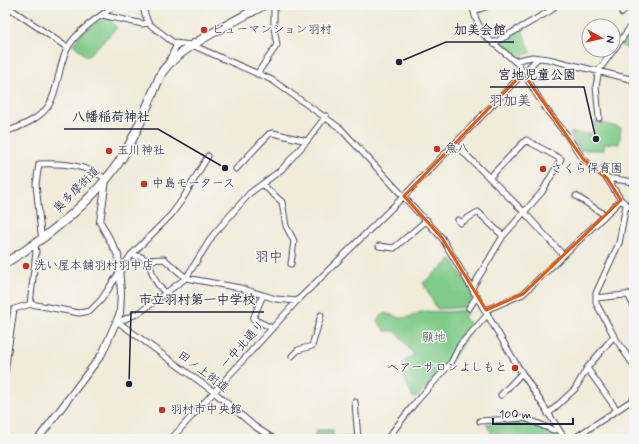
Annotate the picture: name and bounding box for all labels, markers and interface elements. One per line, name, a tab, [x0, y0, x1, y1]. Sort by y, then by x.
callout: 加美会館	[446, 17, 514, 42]
north arrow	[581, 18, 621, 58]
place label: ビューマンション羽村	[212, 22, 332, 38]
text: 加美会館	[454, 22, 506, 39]
marker: ビューマンション羽村	[199, 25, 209, 35]
text: N	[602, 35, 617, 44]
callout: 宮地児童公園	[490, 62, 584, 87]
text: 宮地児童公園	[498, 67, 576, 84]
district label: 羽加美	[489, 92, 531, 110]
callout: 八幡稲荷神社	[64, 104, 158, 129]
text: 八幡稲荷神社	[72, 109, 150, 126]
place label: 魚八	[445, 141, 469, 157]
place label: 玉川神社	[117, 143, 165, 159]
marker: 魚八	[432, 144, 442, 154]
marker: 玉川神社	[104, 146, 114, 156]
place label: さくら保育園	[551, 161, 623, 177]
street label: 奥多摩街道	[50, 163, 104, 217]
marker: さくら保育園	[538, 164, 548, 174]
place label: 中島モータース	[152, 176, 235, 192]
marker: 中島モータース	[139, 179, 149, 189]
district label: 羽中	[255, 248, 283, 266]
place label: 洗い屋本舗羽村羽中店	[34, 258, 154, 274]
marker: 洗い屋本舗羽村羽中店	[21, 261, 31, 271]
callout: 市立羽村第一中学校	[131, 287, 264, 312]
text: 市立羽村第一中学校	[138, 292, 256, 309]
street label: 一中北通り	[217, 317, 269, 373]
park label: 願地	[422, 330, 446, 346]
street label: 田ノ上街道	[174, 348, 232, 396]
place label: ヘアーサロンよしもと	[387, 360, 507, 376]
marker: ヘアーサロンよしもと	[510, 363, 520, 373]
scale bar	[493, 400, 573, 426]
place label: 羽村市中央館	[170, 402, 242, 418]
marker: 羽村市中央館	[157, 405, 167, 415]
text: 100 m	[499, 407, 531, 423]

